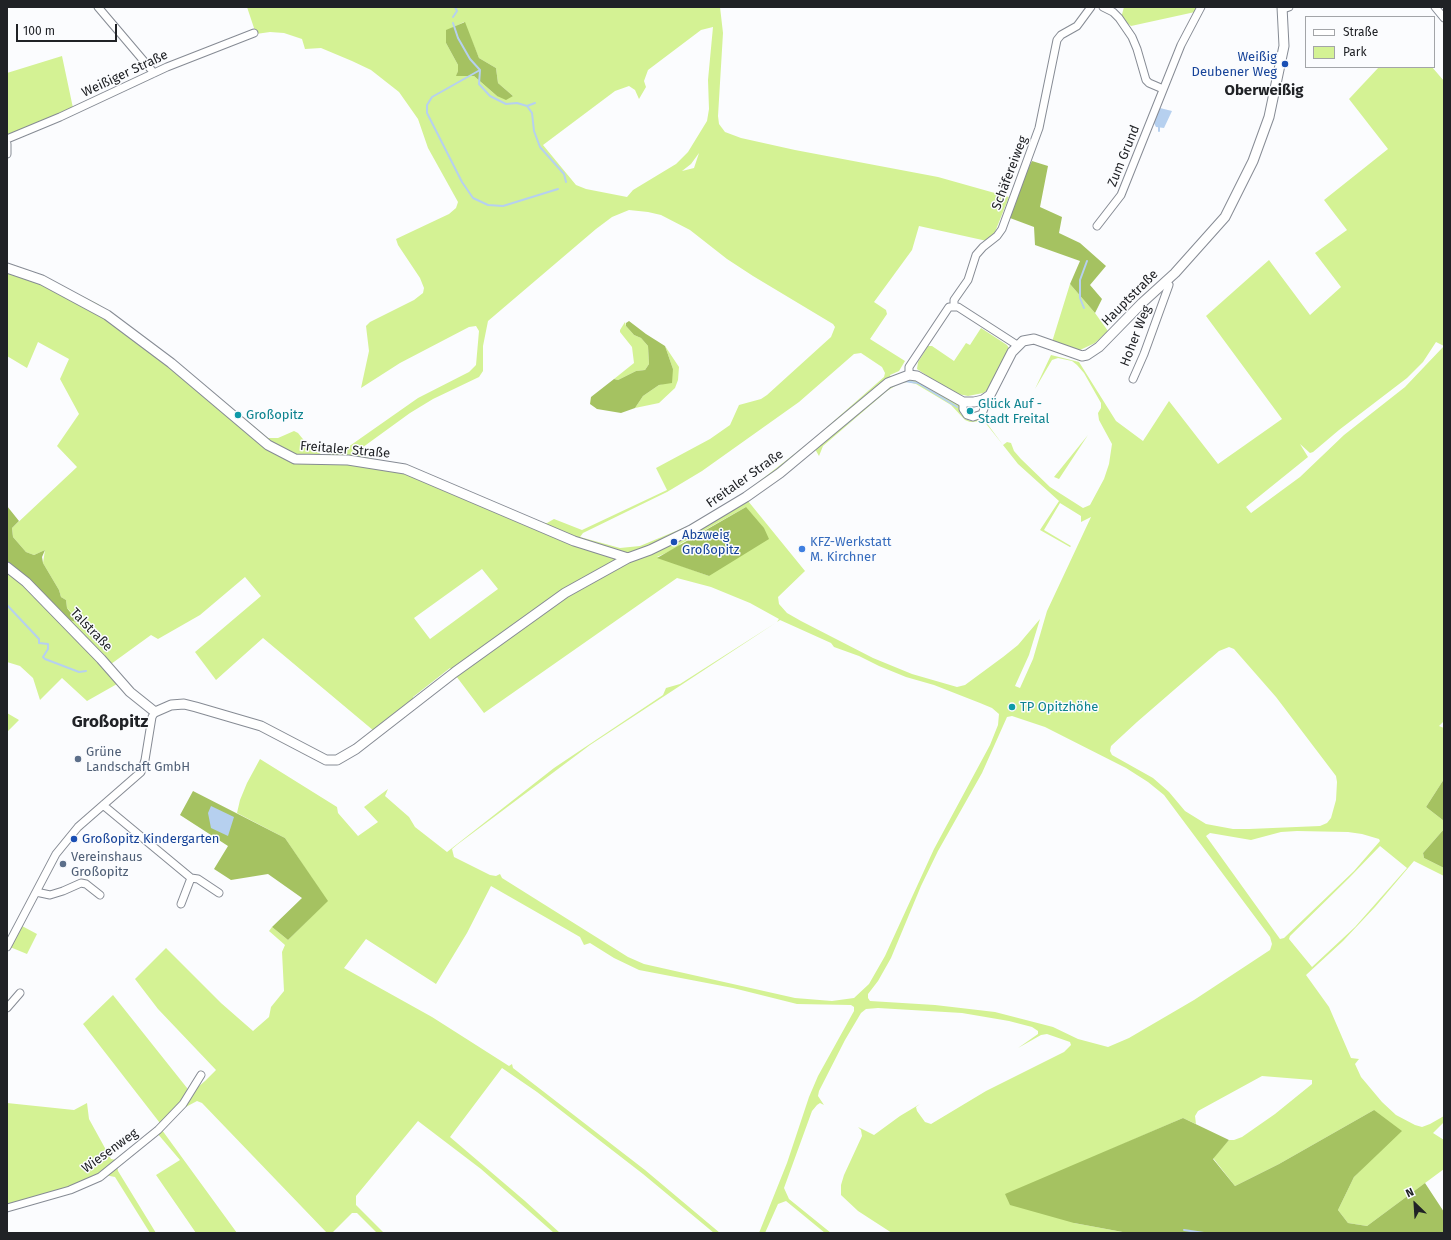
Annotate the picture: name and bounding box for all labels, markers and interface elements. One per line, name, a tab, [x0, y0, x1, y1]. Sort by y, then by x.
scale bar	[18, 16, 119, 42]
legend	[1305, 16, 1435, 68]
text: 100 m	[23, 24, 55, 38]
text: Straße	[1343, 25, 1378, 39]
text: Park	[1343, 45, 1367, 59]
street label: Weißiger Straße	[80, 47, 170, 101]
place label: Weißig Deubener Weg	[1192, 49, 1277, 80]
marker: Weißig Deubener Weg	[1280, 59, 1290, 69]
district label: Oberweißig	[1225, 82, 1303, 100]
street label: Zum Grund	[1105, 123, 1143, 189]
street label: Schäfereiweg	[989, 134, 1031, 212]
street label: Hauptstraße	[1099, 267, 1161, 329]
street label: Hoher Weg	[1117, 303, 1155, 369]
place label: Glück Auf - Stadt Freital	[978, 396, 1049, 427]
marker: Glück Auf - Stadt Freital	[965, 406, 975, 416]
place label: Großopitz	[246, 407, 303, 423]
marker: Großopitz	[233, 410, 243, 420]
street label: Freitaler Straße	[299, 438, 391, 462]
street label: Freitaler Straße	[704, 447, 786, 511]
place label: Abzweig Großopitz	[682, 527, 739, 558]
place label: KFZ-Werkstatt M. Kirchner	[810, 534, 892, 565]
marker: Abzweig Großopitz	[669, 537, 679, 547]
marker: KFZ-Werkstatt M. Kirchner	[797, 544, 807, 554]
street label: Talstraße	[67, 605, 115, 655]
place label: TP Opitzhöhe	[1020, 699, 1098, 715]
marker: TP Opitzhöhe	[1007, 702, 1017, 712]
district label: Großopitz	[72, 712, 148, 732]
place label: Grüne Landschaft GmbH	[86, 744, 190, 775]
marker: Grüne Landschaft GmbH	[73, 754, 83, 764]
place label: Großopitz Kindergarten	[82, 831, 219, 847]
marker: Großopitz Kindergarten	[69, 834, 79, 844]
place label: Vereinshaus Großopitz	[71, 849, 142, 880]
marker: Vereinshaus Großopitz	[58, 859, 68, 869]
street label: Wiesenweg	[79, 1125, 141, 1177]
north arrow	[1395, 1184, 1435, 1224]
text: N	[1404, 1185, 1416, 1200]

